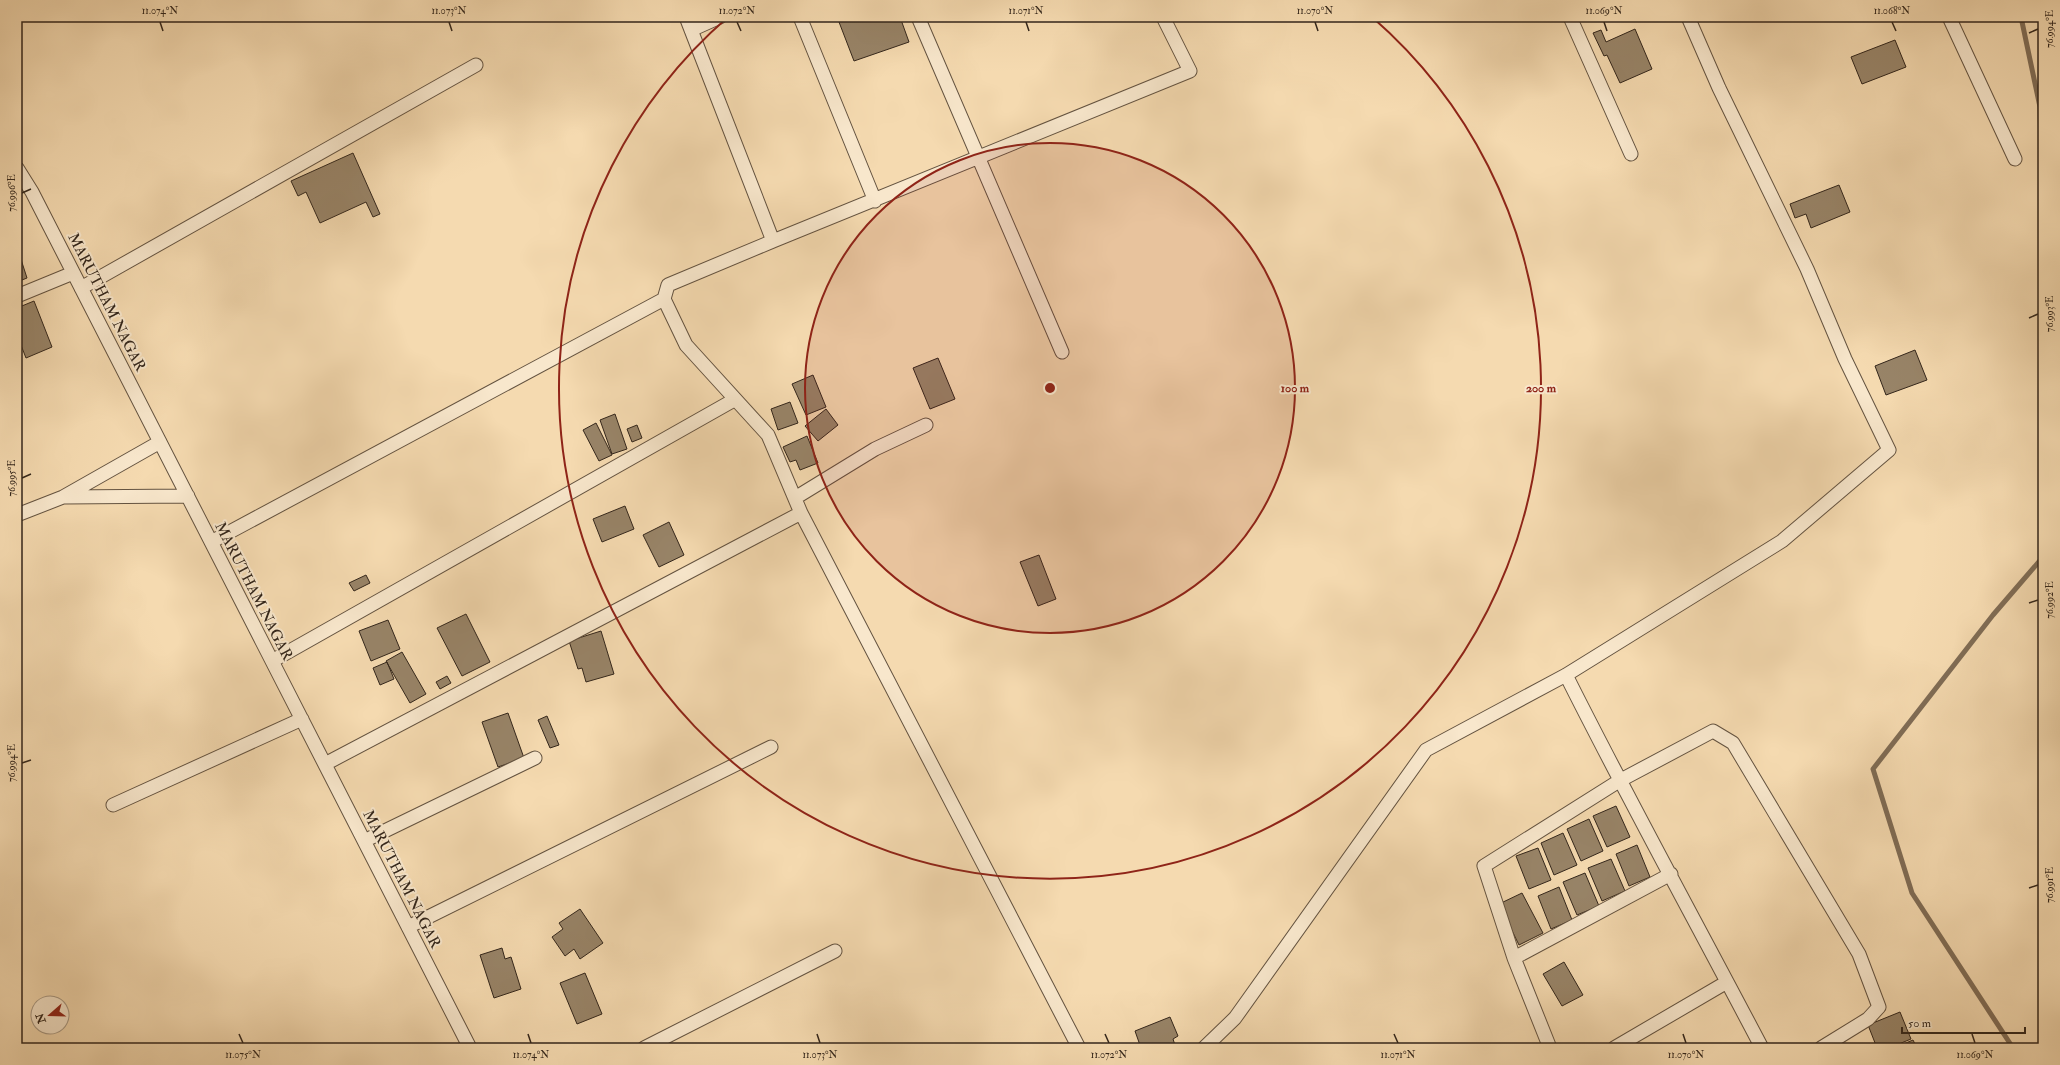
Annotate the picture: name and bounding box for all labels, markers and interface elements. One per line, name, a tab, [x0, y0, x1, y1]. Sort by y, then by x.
text: 11.074°N	[142, 5, 178, 17]
text: 11.073°N	[431, 5, 467, 17]
text: 11.072°N	[719, 5, 755, 17]
text: 11.071°N	[1009, 5, 1043, 17]
text: 11.070°N	[1297, 5, 1333, 17]
text: 11.069°N	[1586, 5, 1622, 17]
text: 11.068°N	[1874, 5, 1910, 17]
text: 76.994°E	[2044, 10, 2056, 48]
text: 76.996°E	[6, 174, 18, 212]
street label: MARUTHAM NAGAR	[63, 230, 150, 376]
text: 76.993°E	[2044, 296, 2056, 332]
centre of rings	[1043, 381, 1057, 395]
text: 100 m	[1281, 381, 1310, 396]
text: 200 m	[1526, 381, 1557, 396]
text: 76.995°E	[6, 460, 18, 496]
street label: MARUTHAM NAGAR	[210, 519, 297, 665]
text: 76.992°E	[2044, 581, 2056, 619]
text: 76.994°E	[6, 744, 18, 782]
street label: MARUTHAM NAGAR	[358, 807, 445, 953]
text: 76.991°E	[2044, 867, 2056, 903]
north arrow	[30, 995, 70, 1035]
scale bar	[1902, 1009, 2025, 1035]
text: N	[33, 1010, 49, 1026]
text: 50 m	[1908, 1016, 1932, 1031]
text: 11.075°N	[225, 1049, 261, 1061]
text: 11.074°N	[513, 1049, 549, 1061]
text: 11.073°N	[802, 1049, 838, 1061]
text: 11.072°N	[1091, 1049, 1127, 1061]
text: 11.071°N	[1381, 1049, 1415, 1061]
text: 11.070°N	[1668, 1049, 1704, 1061]
text: 11.069°N	[1957, 1049, 1993, 1061]

